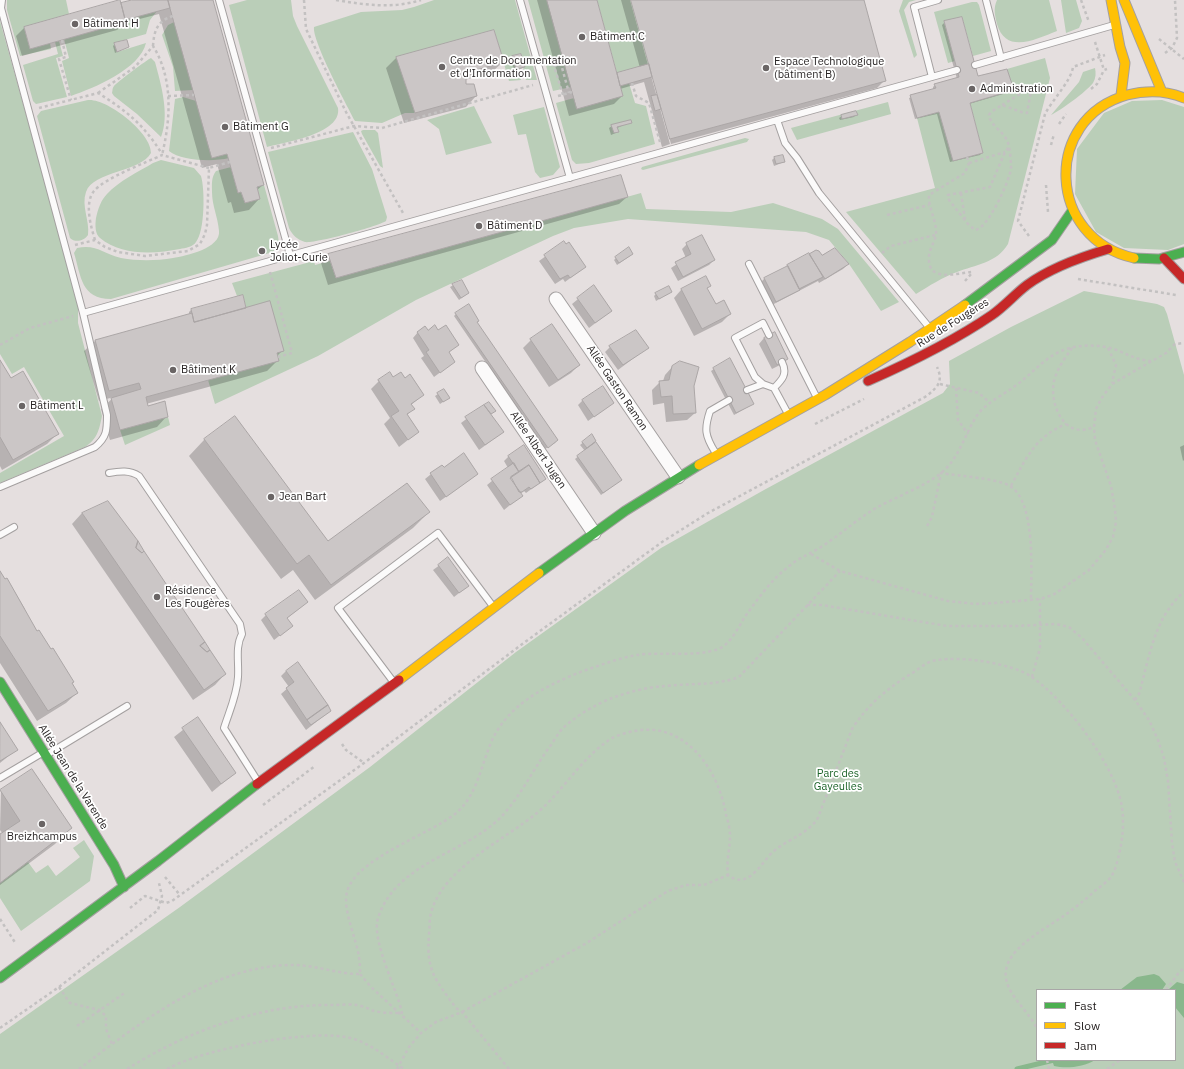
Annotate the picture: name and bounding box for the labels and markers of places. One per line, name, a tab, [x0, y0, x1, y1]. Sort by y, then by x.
place label: Bâtiment H	[83, 17, 139, 31]
marker: Bâtiment H	[70, 19, 80, 29]
place label: Bâtiment C	[590, 30, 645, 44]
marker: Bâtiment C	[577, 32, 587, 42]
place label: Centre de Documentation et d'Information	[450, 54, 577, 80]
place label: Espace Technologique (bâtiment B)	[774, 55, 884, 81]
marker: Centre de Documentation et d'Information	[437, 62, 447, 72]
marker: Espace Technologique (bâtiment B)	[761, 63, 771, 73]
place label: Administration	[980, 82, 1053, 96]
marker: Administration	[967, 84, 977, 94]
place label: Bâtiment G	[233, 120, 289, 134]
marker: Bâtiment G	[220, 122, 230, 132]
place label: Bâtiment D	[487, 219, 542, 233]
marker: Bâtiment D	[474, 221, 484, 231]
place label: Lycée Joliot-Curie	[270, 238, 328, 264]
marker: Lycée Joliot-Curie	[257, 246, 267, 256]
place label: Bâtiment K	[181, 363, 236, 377]
marker: Bâtiment K	[168, 365, 178, 375]
place label: Bâtiment L	[30, 399, 84, 413]
marker: Bâtiment L	[17, 401, 27, 411]
place label: Jean Bart	[279, 490, 326, 504]
marker: Jean Bart	[266, 492, 276, 502]
place label: Résidence Les Fougères	[165, 584, 230, 610]
marker: Résidence Les Fougères	[152, 592, 162, 602]
marker: Breizhcampus	[37, 819, 47, 829]
place label: Breizhcampus	[7, 830, 77, 844]

